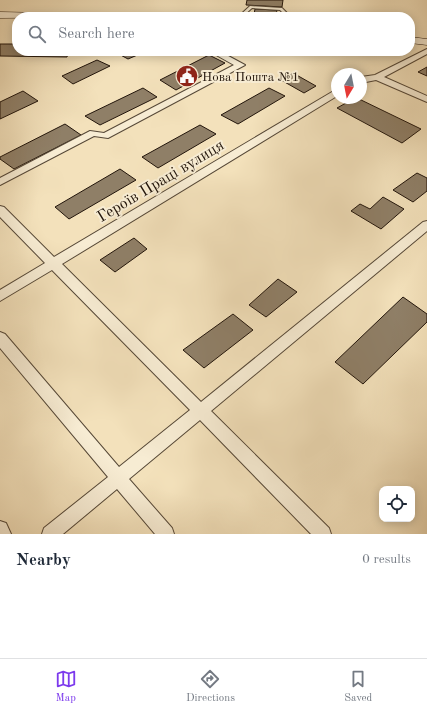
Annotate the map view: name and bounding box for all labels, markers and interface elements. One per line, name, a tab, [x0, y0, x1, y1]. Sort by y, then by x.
search box	[12, 12, 415, 56]
icon: search	[26, 23, 48, 45]
text: Search here	[58, 27, 135, 42]
public building icon: Нова Пошта №1	[174, 63, 200, 89]
north arrow	[331, 68, 367, 104]
place label: Нова Пошта №1	[202, 71, 299, 84]
street label: Героїв Праці вулиця	[95, 138, 227, 226]
map controls	[379, 486, 415, 522]
button: locate	[379, 486, 415, 522]
text: Nearby	[16, 552, 71, 569]
text: 0 results	[362, 553, 411, 566]
tab: Map	[55, 668, 77, 706]
tab: Directions	[186, 668, 235, 706]
tab: Saved	[344, 668, 372, 706]

